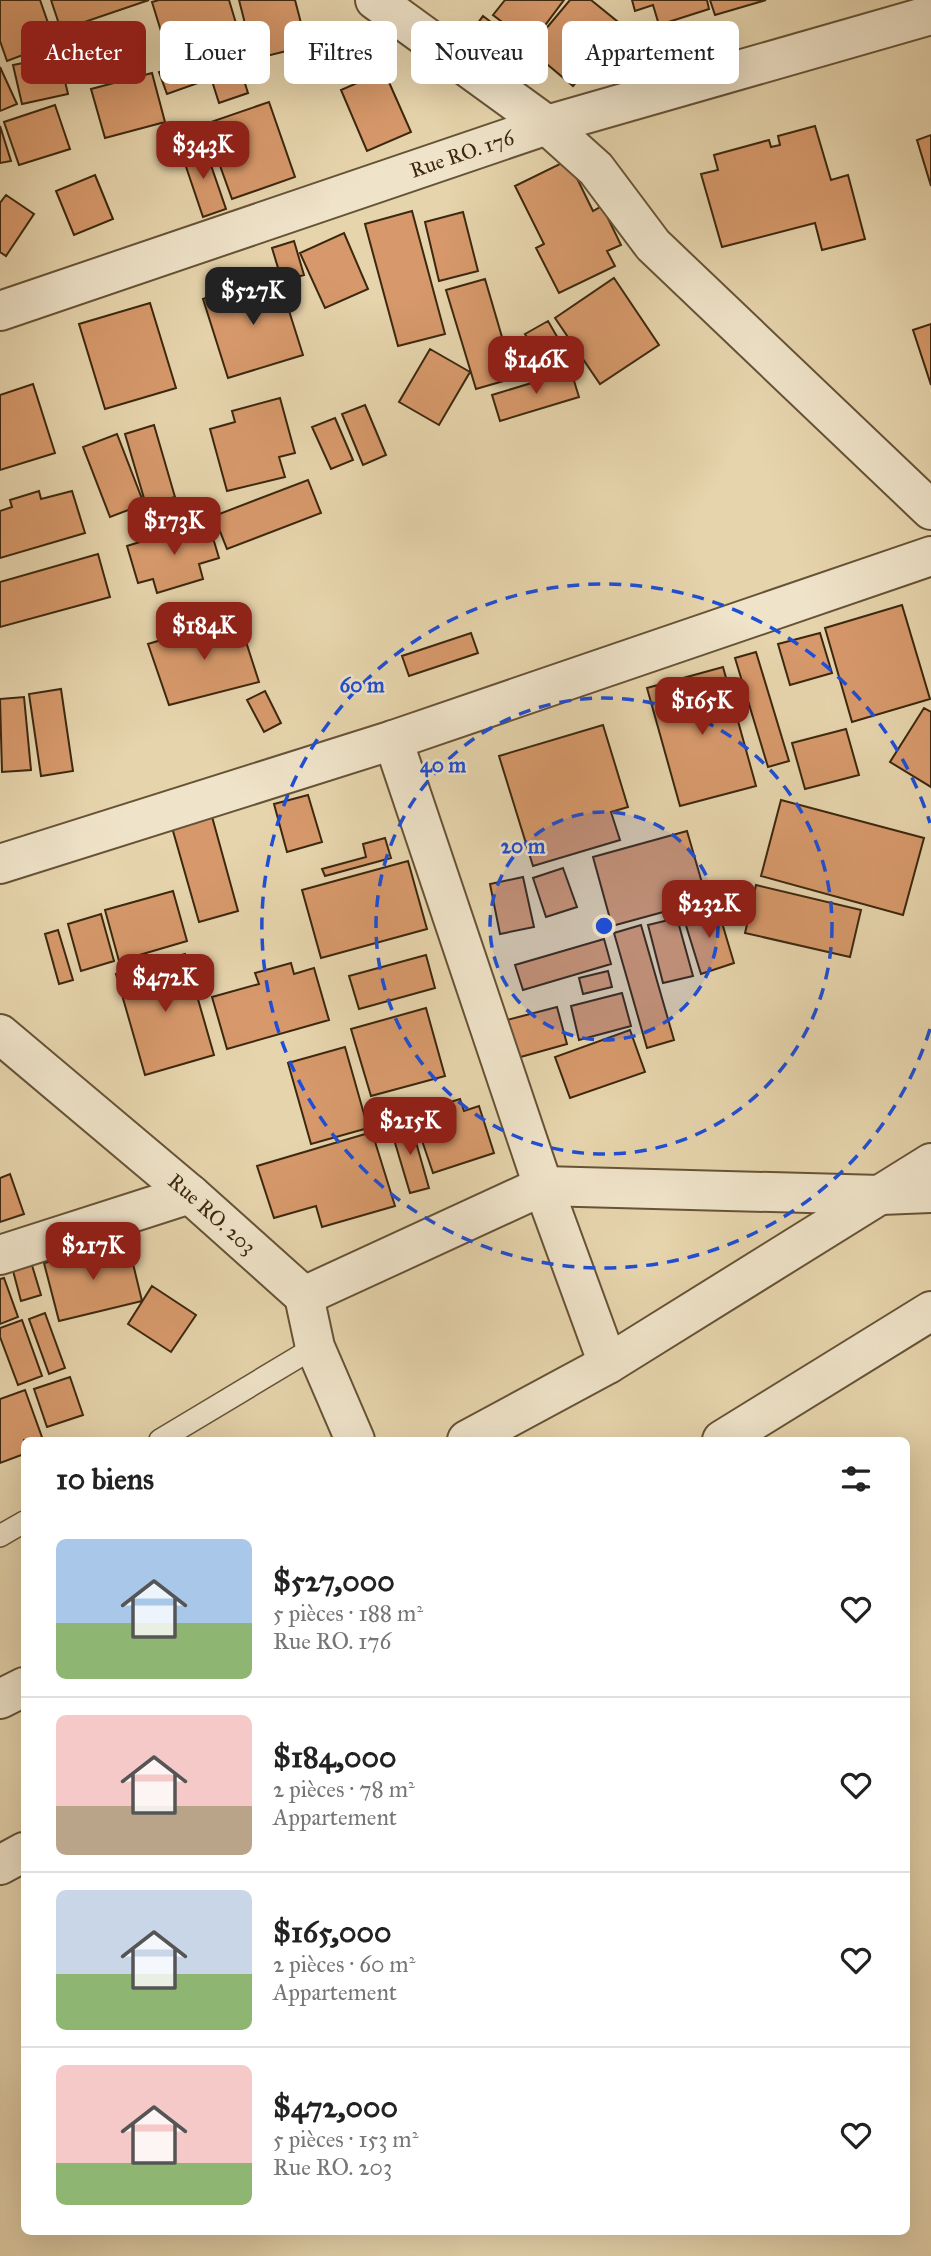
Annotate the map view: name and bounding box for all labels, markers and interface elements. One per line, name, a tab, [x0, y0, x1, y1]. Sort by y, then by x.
chip: Acheter	[21, 21, 146, 84]
chip: Louer	[160, 21, 270, 84]
chip: Filtres	[284, 21, 397, 84]
chip: Nouveau	[411, 21, 548, 84]
chip: Appartement	[562, 21, 739, 84]
pin: $343K	[154, 122, 252, 181]
street label: Rue RO. 176	[407, 124, 519, 184]
text: $343K	[172, 130, 234, 158]
pin: $527K	[204, 268, 302, 327]
text: $527K	[221, 276, 285, 304]
pin: $146K	[487, 336, 585, 396]
text: $146K	[504, 345, 568, 373]
pin: $173K	[125, 498, 223, 557]
text: $173K	[144, 506, 204, 534]
pin: $184K	[155, 602, 253, 662]
text: $184K	[172, 611, 236, 639]
text: 60 m	[339, 672, 385, 698]
pin: $165K	[653, 678, 751, 737]
text: $165K	[671, 686, 733, 714]
text: 40 m	[420, 752, 466, 778]
text: 20 m	[501, 833, 546, 859]
pin: $232K	[660, 880, 758, 940]
text: $232K	[678, 889, 740, 917]
centre of rings	[592, 914, 616, 938]
pin: $472K	[116, 954, 214, 1014]
text: $472K	[132, 963, 198, 991]
pin: $215K	[361, 1098, 459, 1157]
text: $215K	[379, 1106, 441, 1134]
street label: Rue RO. 203	[163, 1168, 261, 1260]
pin: $217K	[44, 1222, 142, 1282]
text: $217K	[62, 1231, 124, 1259]
icon: filters	[837, 1460, 875, 1498]
text: 10 biens	[56, 1461, 154, 1497]
text: $527,000	[273, 1563, 395, 1599]
icon: home	[112, 1567, 196, 1651]
icon: heart	[837, 1590, 875, 1628]
text: 5 pièces · 188 m²	[273, 1599, 423, 1627]
text: Rue RO. 176	[273, 1627, 391, 1655]
text: $184,000	[273, 1739, 396, 1775]
icon: home	[112, 1743, 196, 1827]
icon: heart	[837, 1766, 875, 1804]
text: 2 pièces · 78 m²	[273, 1775, 415, 1803]
text: Appartement	[273, 1803, 397, 1831]
text: $165,000	[273, 1914, 391, 1950]
icon: home	[112, 1918, 196, 2002]
icon: heart	[837, 1941, 875, 1979]
text: 2 pièces · 60 m²	[273, 1950, 415, 1978]
text: Appartement	[273, 1978, 397, 2006]
text: $472,000	[273, 2089, 398, 2125]
icon: home	[112, 2093, 196, 2177]
icon: heart	[837, 2116, 875, 2154]
text: 5 pièces · 153 m²	[273, 2125, 418, 2153]
text: Rue RO. 203	[273, 2153, 392, 2181]

